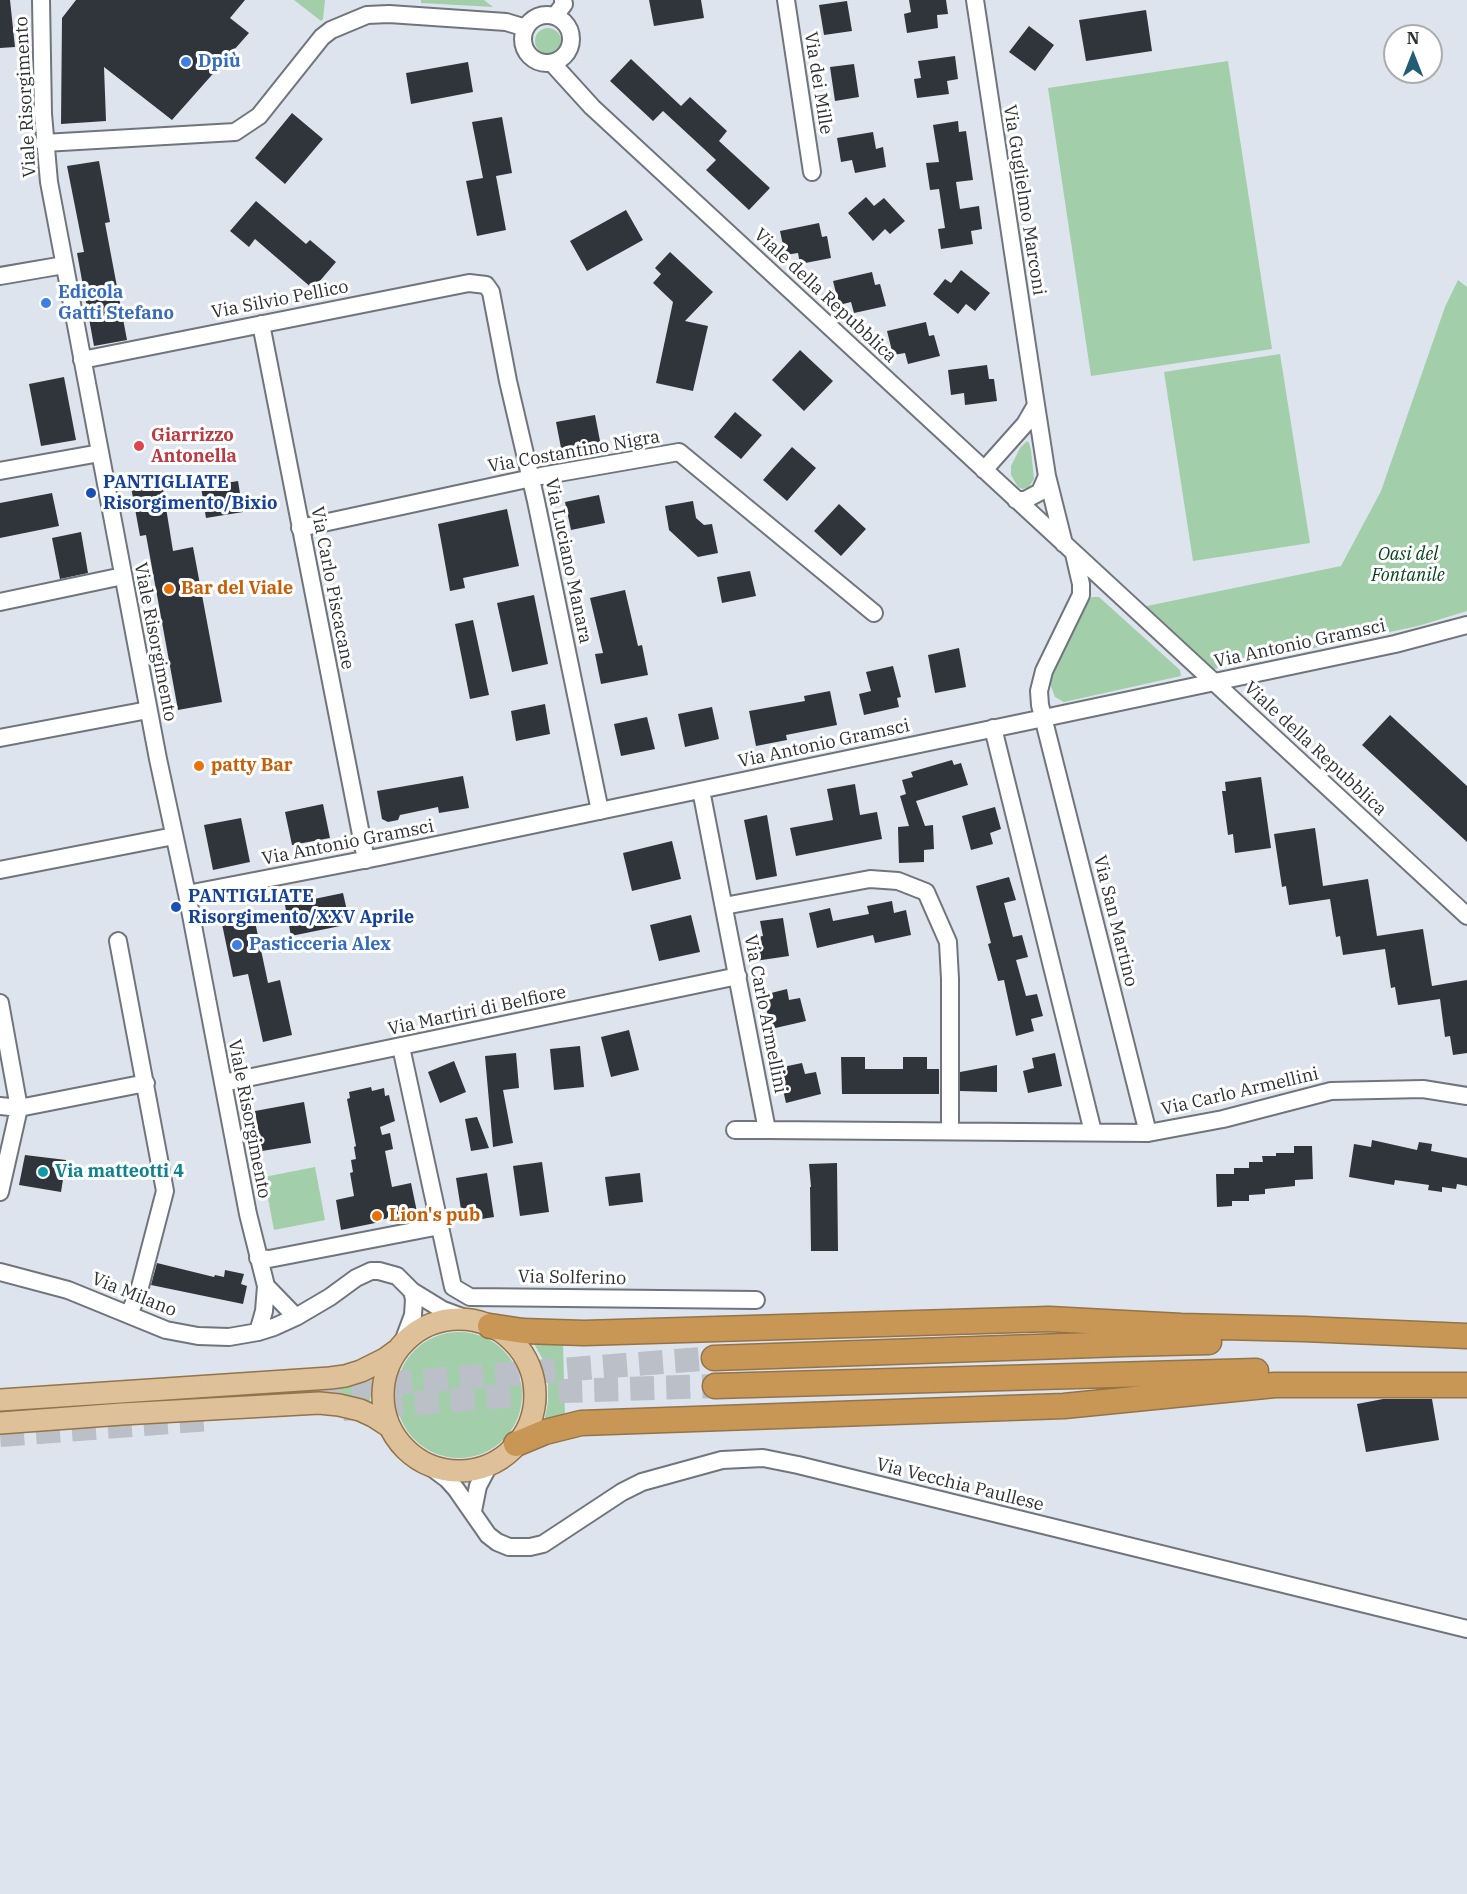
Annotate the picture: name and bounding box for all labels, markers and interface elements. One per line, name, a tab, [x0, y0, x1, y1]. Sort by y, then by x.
street label: Viale Risorgimento	[11, 16, 41, 178]
north arrow	[1383, 24, 1443, 84]
text: N	[1407, 28, 1419, 48]
street label: Via dei Mille	[799, 30, 837, 136]
place label: Dpiù	[198, 51, 241, 73]
marker: Dpiù	[179, 55, 193, 69]
street label: Via Guglielmo Marconi	[998, 103, 1050, 297]
street label: Viale della Repubblica	[749, 224, 901, 368]
street label: Via Silvio Pellico	[210, 276, 350, 324]
place label: Edicola Gatti Stefano	[58, 282, 174, 324]
marker: Edicola Gatti Stefano	[39, 296, 53, 310]
place label: Giarrizzo Antonella	[151, 425, 237, 468]
street label: Via Costantino Nigra	[486, 426, 662, 478]
marker: Giarrizzo Antonella	[132, 439, 146, 453]
place label: PANTIGLIATE Risorgimento/Bixio	[103, 472, 277, 514]
street label: Via Luciano Manara	[540, 476, 596, 646]
marker: PANTIGLIATE Risorgimento/Bixio	[84, 486, 98, 500]
street label: Via Carlo Piscacane	[306, 505, 358, 671]
park label: Oasi del Fontanile	[1371, 544, 1445, 586]
street label: Viale Risorgimento	[129, 561, 181, 723]
place label: Bar del Viale	[181, 578, 293, 600]
marker: Bar del Viale	[162, 582, 176, 596]
street label: Via Antonio Gramsci	[1212, 615, 1388, 673]
street label: Viale della Repubblica	[1239, 677, 1391, 821]
street label: Via Antonio Gramsci	[736, 715, 912, 773]
place label: patty Bar	[211, 755, 293, 777]
marker: patty Bar	[192, 759, 206, 773]
street label: Via Antonio Gramsci	[260, 816, 436, 870]
street label: Via San Martino	[1088, 853, 1142, 989]
place label: PANTIGLIATE Risorgimento/XXV Aprile	[188, 886, 414, 928]
marker: PANTIGLIATE Risorgimento/XXV Aprile	[169, 900, 183, 914]
street label: Via Carlo Armellini	[739, 933, 791, 1095]
place label: Pasticceria Alex	[249, 934, 391, 956]
marker: Pasticceria Alex	[230, 938, 244, 952]
street label: Via Martiri di Belfiore	[386, 982, 568, 1040]
street label: Viale Risorgimento	[223, 1038, 275, 1200]
street label: Via Carlo Armellini	[1159, 1063, 1321, 1121]
place label: Via matteotti 4	[55, 1161, 184, 1183]
marker: Via matteotti 4	[36, 1165, 50, 1179]
place label: Lion's pub	[389, 1205, 480, 1227]
marker: Lion's pub	[370, 1209, 384, 1223]
street label: Via Solferino	[518, 1266, 626, 1290]
street label: Via Milano	[88, 1268, 180, 1322]
street label: Via Vecchia Paullese	[874, 1454, 1046, 1516]

